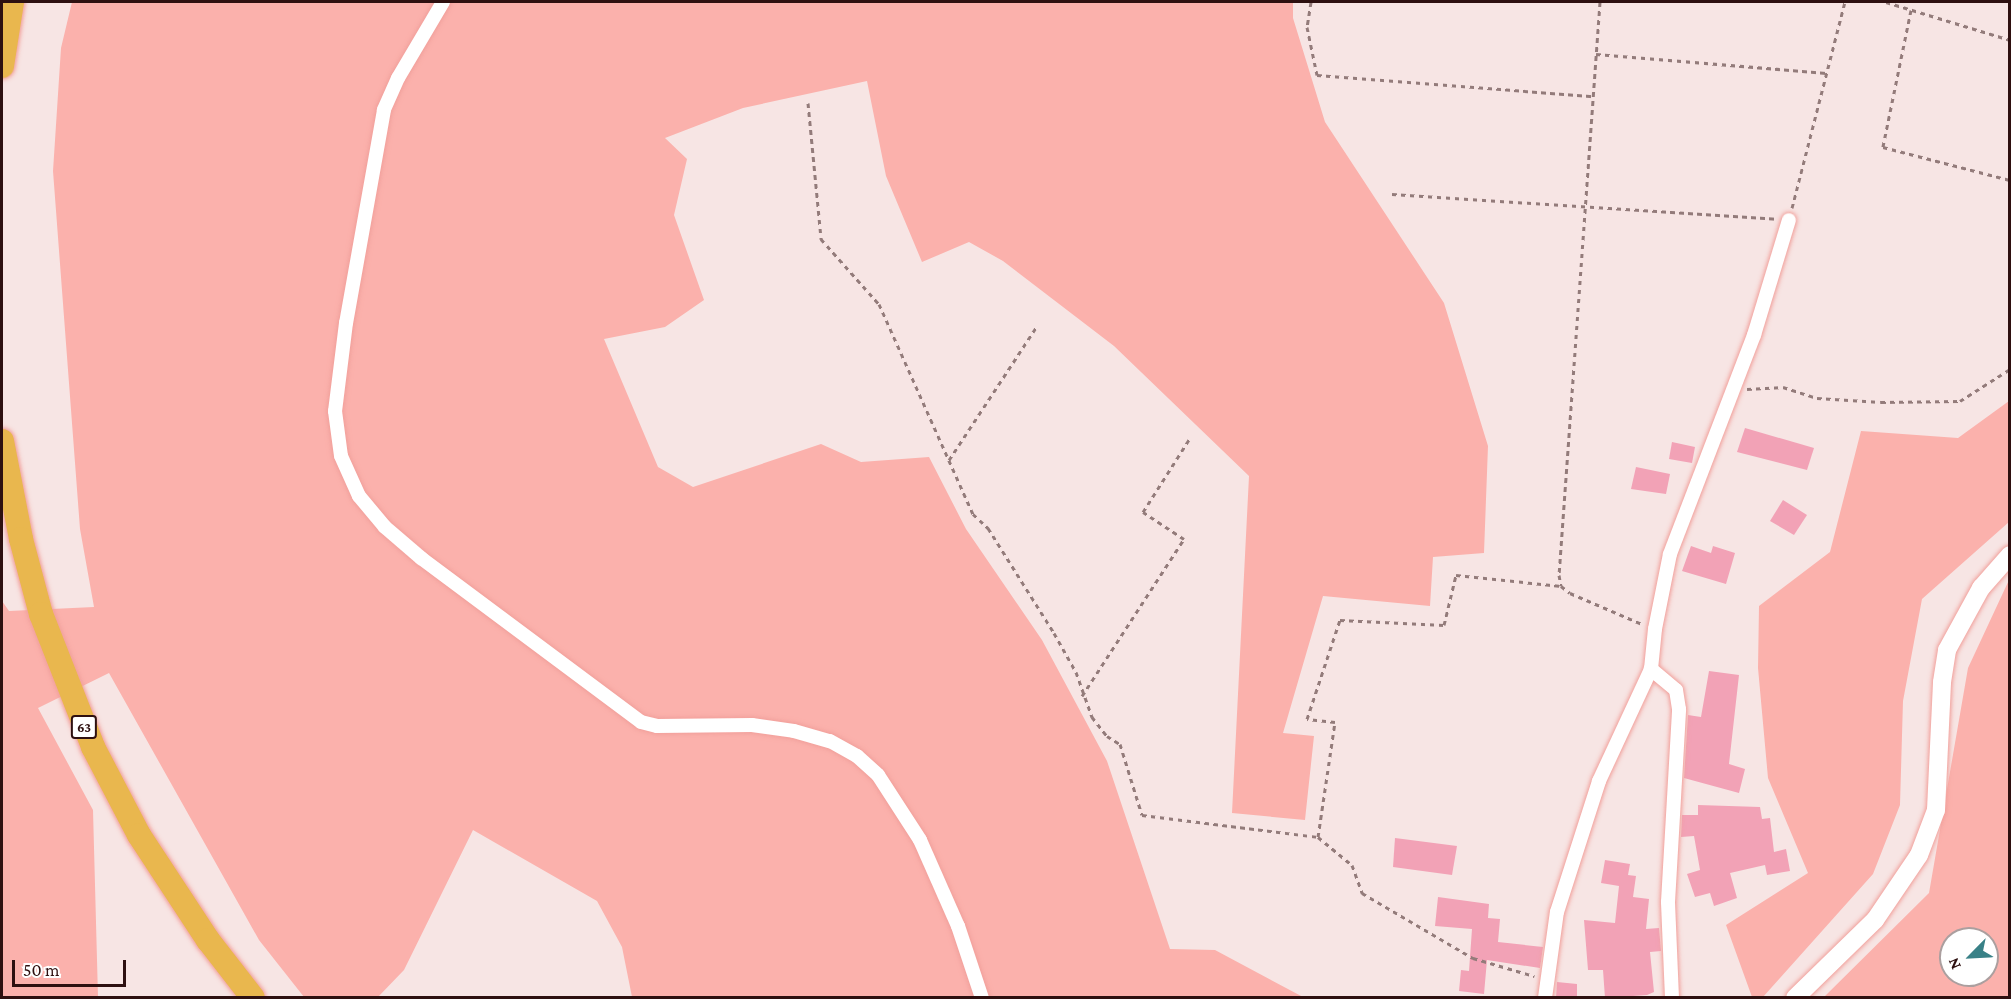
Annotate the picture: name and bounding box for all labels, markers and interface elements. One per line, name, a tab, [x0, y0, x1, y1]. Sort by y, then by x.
road number: 63	[70, 716, 98, 738]
north arrow	[1939, 927, 1999, 987]
scale bar	[15, 948, 129, 986]
text: N	[1944, 955, 1964, 972]
text: 50 m	[23, 960, 60, 980]

